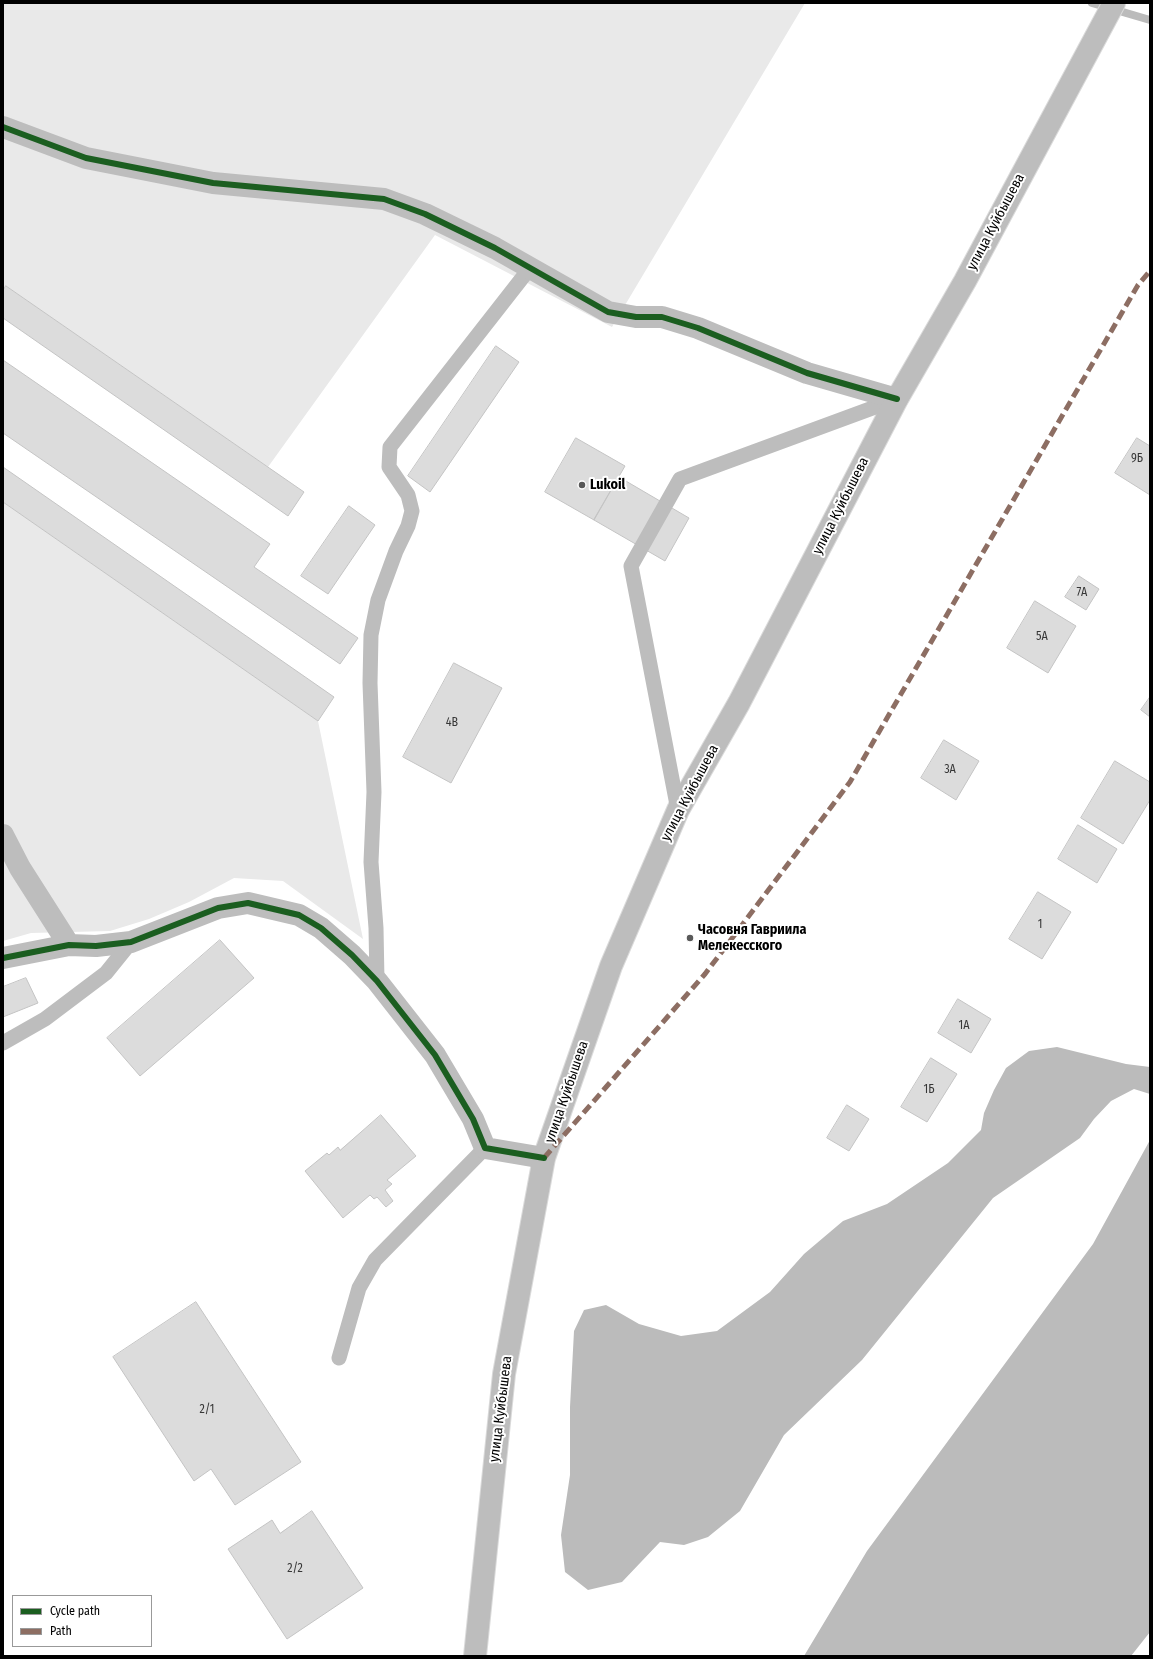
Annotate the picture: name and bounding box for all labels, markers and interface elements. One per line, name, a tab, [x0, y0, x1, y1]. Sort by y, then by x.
street label: улица Куйбышева	[964, 171, 1028, 273]
house number: 9Б	[1131, 452, 1143, 466]
street label: улица Куйбышева	[809, 455, 873, 557]
place label: Lukoil	[590, 477, 625, 493]
marker: Lukoil	[577, 480, 587, 490]
house number: 7А	[1077, 586, 1087, 600]
house number: 5А	[1036, 630, 1048, 644]
house number: 4В	[446, 716, 458, 730]
street label: улица Куйбышева	[658, 742, 722, 844]
house number: 3А	[944, 763, 956, 777]
house number: 1	[1038, 918, 1042, 932]
place label: Часовня Гавриила Мелекесского	[698, 922, 806, 954]
marker: Часовня Гавриила Мелекесского	[685, 933, 695, 943]
house number: 1А	[959, 1019, 969, 1033]
street label: улица Куйбышева	[542, 1039, 592, 1145]
house number: 1Б	[924, 1083, 934, 1097]
street label: улица Куйбышева	[486, 1355, 516, 1463]
house number: 2/1	[200, 1403, 214, 1417]
house number: 2/2	[287, 1562, 303, 1576]
legend	[12, 1595, 152, 1647]
text: Cycle path	[50, 1604, 100, 1618]
text: Path	[50, 1624, 72, 1638]

